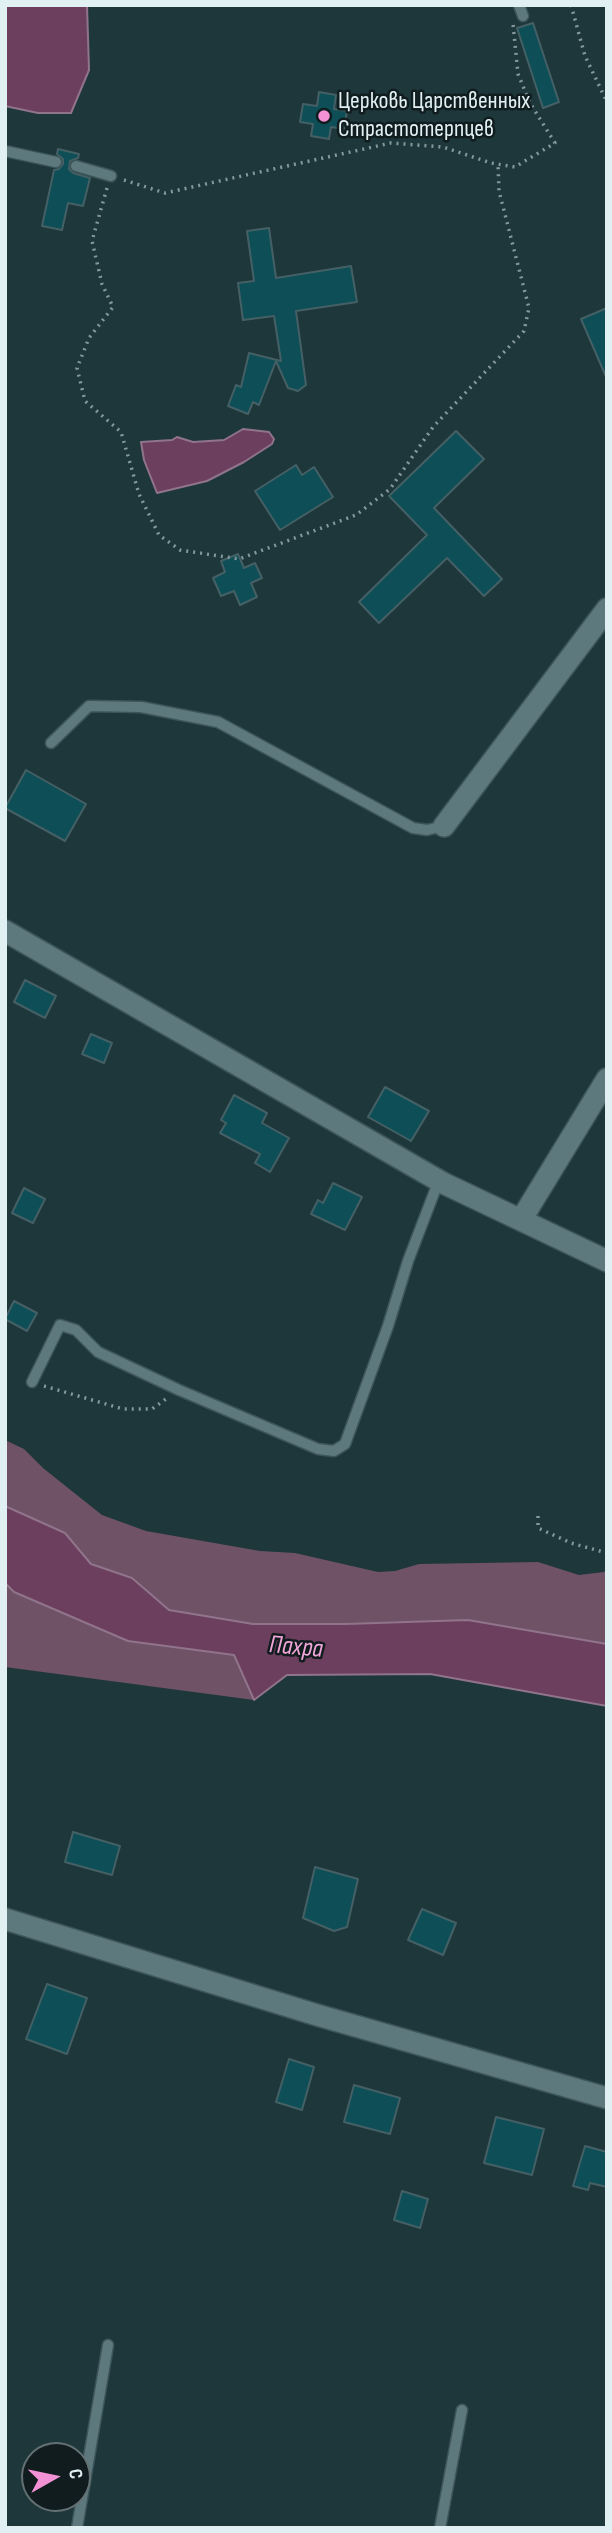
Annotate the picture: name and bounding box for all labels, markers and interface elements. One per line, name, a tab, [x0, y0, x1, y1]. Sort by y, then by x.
place label: Церковь Царственных Страстотерпцев	[338, 88, 530, 144]
marker: Церковь Царственных Страстотерпцев	[316, 108, 332, 124]
water label: Пахра	[268, 1630, 324, 1666]
north arrow	[21, 2442, 91, 2512]
text: С	[63, 2467, 87, 2481]

